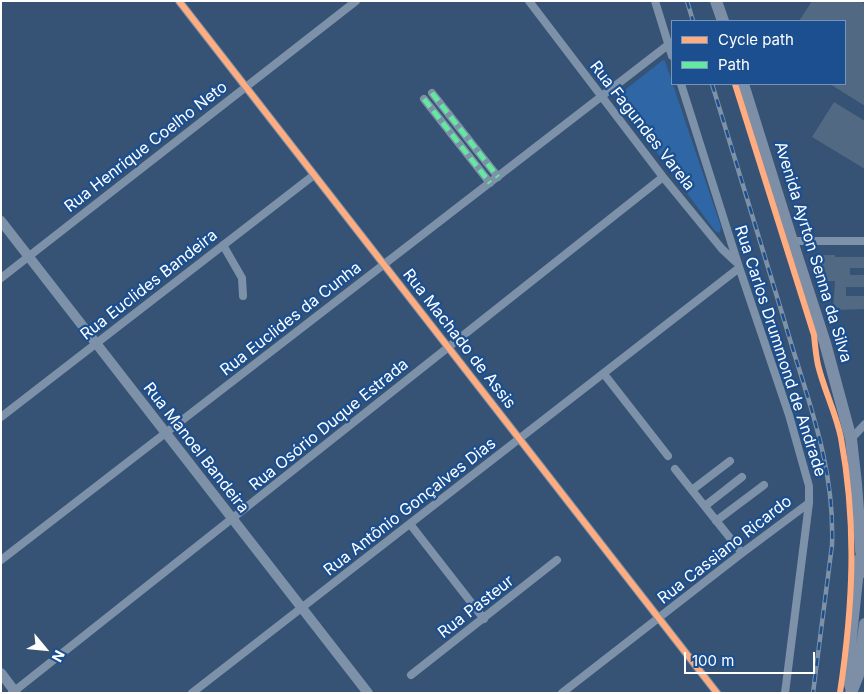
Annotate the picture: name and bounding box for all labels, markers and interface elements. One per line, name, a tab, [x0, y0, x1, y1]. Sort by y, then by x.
legend	[671, 20, 846, 85]
text: Cycle path	[718, 30, 794, 49]
text: Path	[718, 55, 750, 74]
street label: Rua Fagundes Varela	[585, 57, 699, 195]
street label: Rua Henrique Coelho Neto	[61, 77, 231, 217]
street label: Avenida Ayrton Senna da Silva	[770, 139, 856, 365]
street label: Rua Carlos Drummond de Andrade	[730, 223, 830, 479]
street label: Rua Euclides Bandeira	[77, 226, 221, 344]
street label: Rua Euclides da Cunha	[217, 258, 365, 380]
street label: Rua Machado de Assis	[398, 265, 520, 413]
street label: Rua Osório Duque Estrada	[246, 355, 412, 495]
street label: Rua Manoel Bandeira	[139, 379, 253, 517]
street label: Rua Antônio Gonçalves Dias	[320, 434, 500, 580]
street label: Rua Cassiano Ricardo	[654, 492, 796, 608]
street label: Rua Pasteur	[434, 571, 518, 643]
north arrow	[20, 624, 70, 674]
scale bar	[686, 642, 817, 674]
text: N	[49, 648, 69, 665]
text: 100 m	[692, 651, 734, 670]

